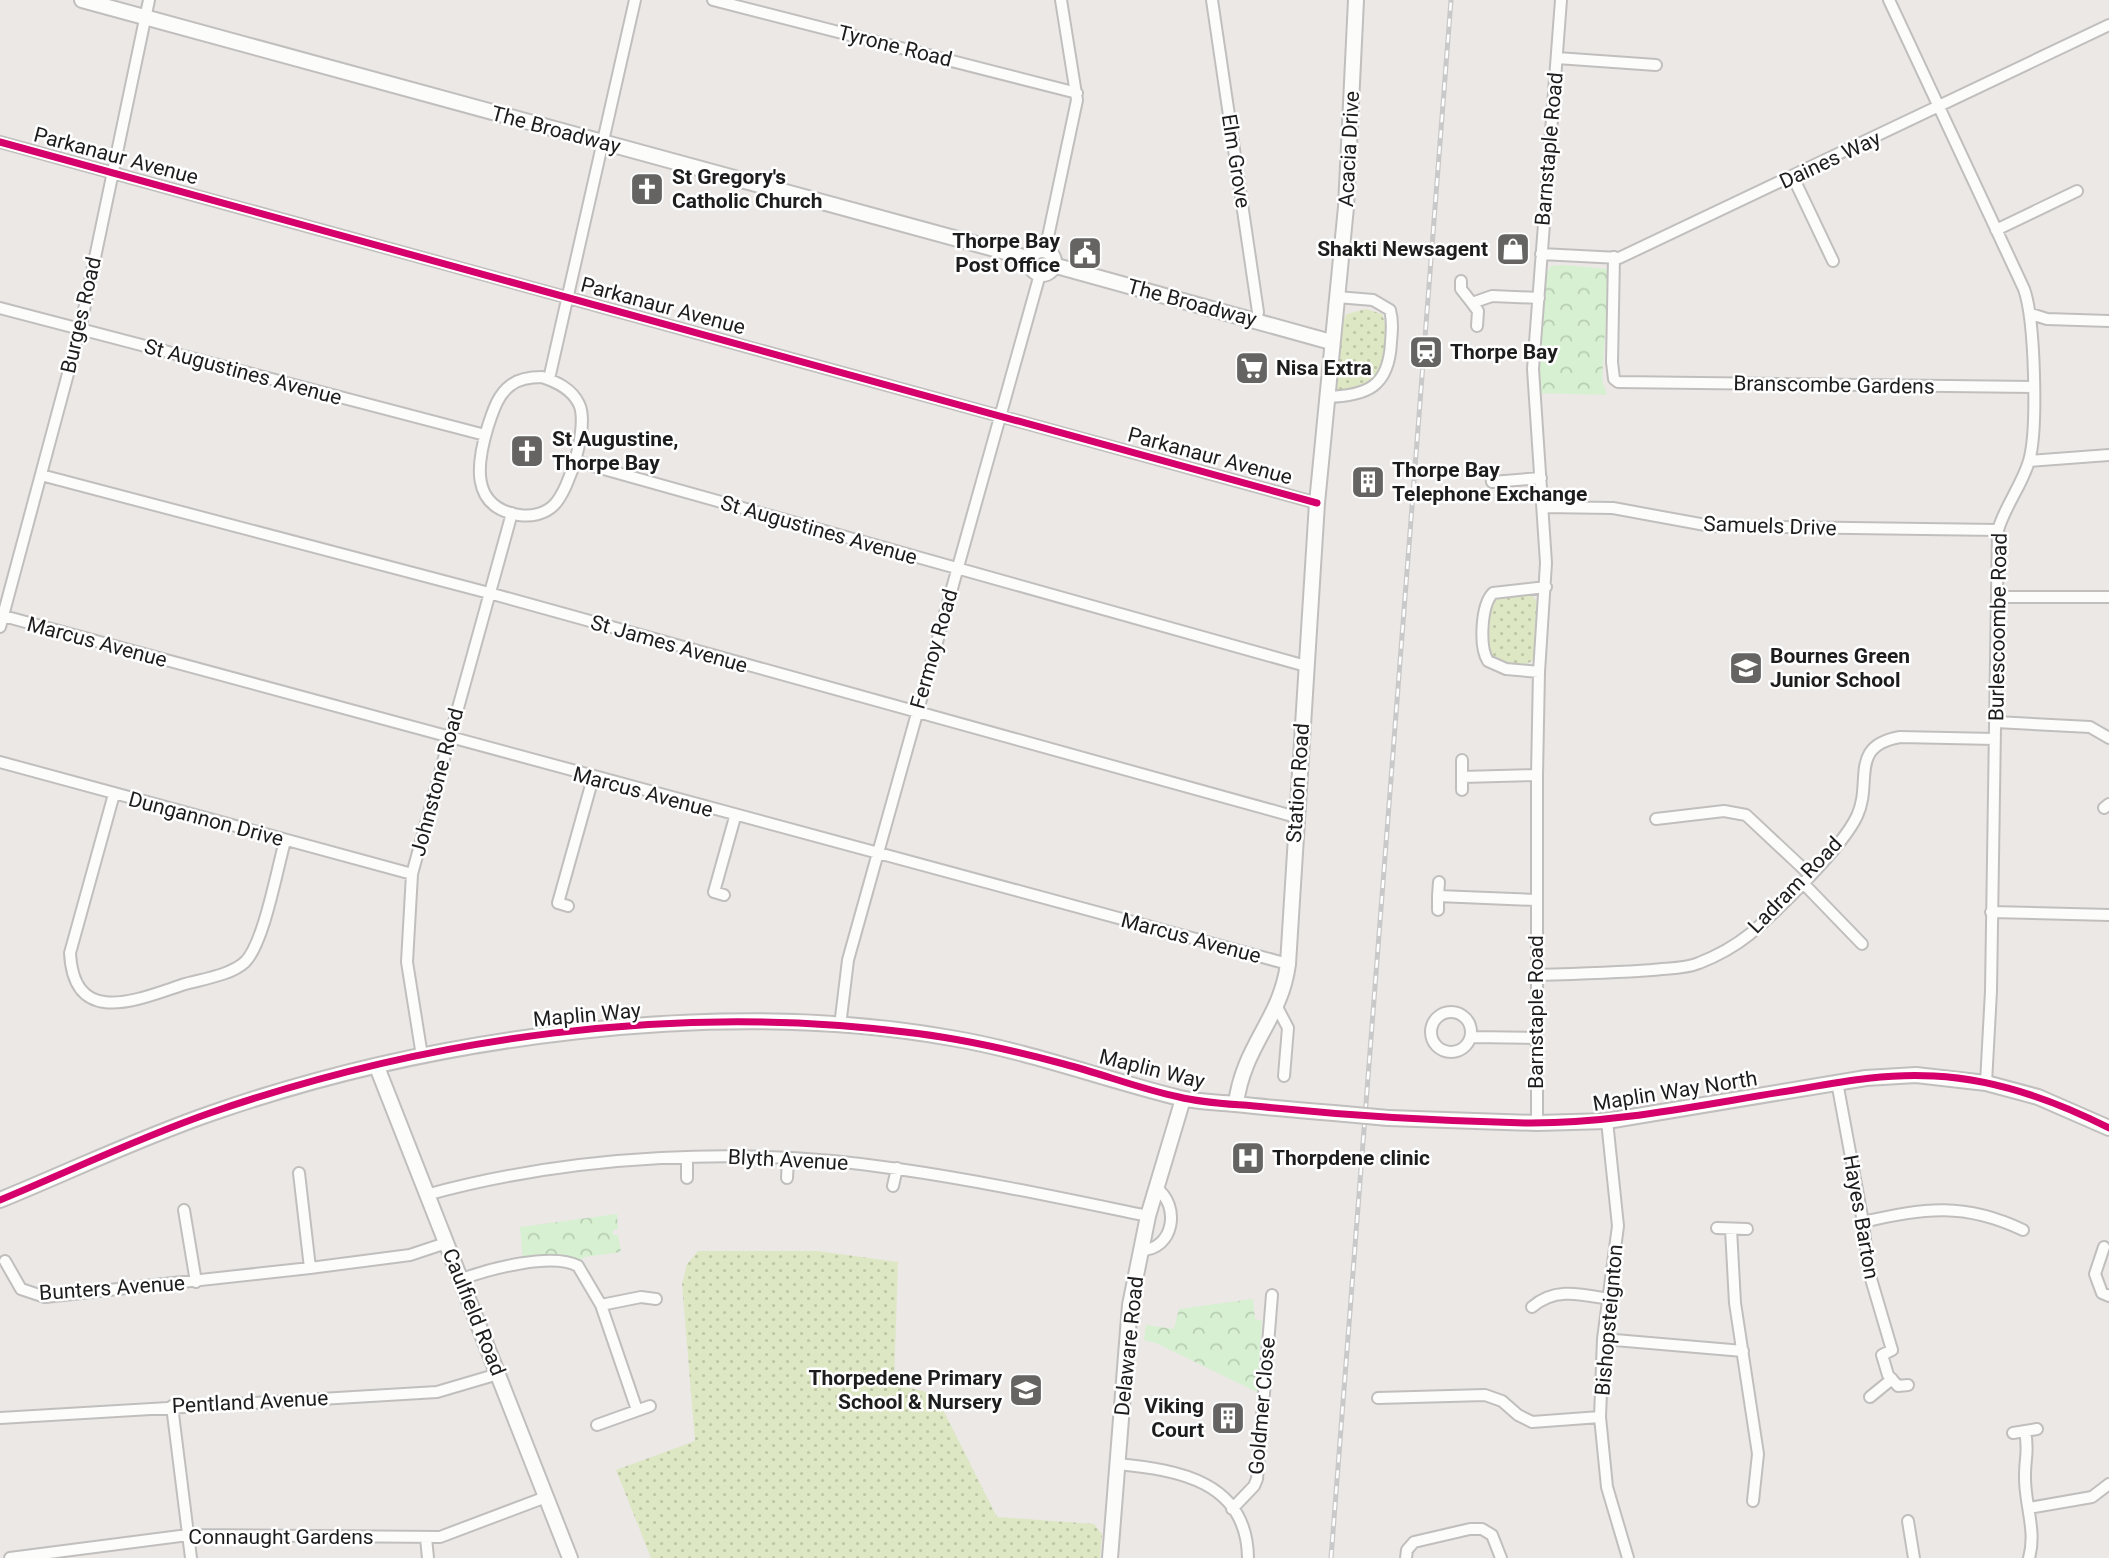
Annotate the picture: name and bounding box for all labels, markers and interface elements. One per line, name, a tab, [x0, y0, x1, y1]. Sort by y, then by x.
street label: Tyrone Road	[835, 20, 955, 72]
street label: Barnstaple Road	[1530, 71, 1568, 227]
street label: Acacia Drive	[1334, 90, 1364, 208]
street label: The Broadway	[489, 101, 623, 159]
street label: Elm Grove	[1217, 112, 1255, 210]
street label: Parkanaur Avenue	[31, 122, 201, 190]
street label: Daines Way	[1776, 126, 1884, 194]
place label: St Gregory's Catholic Church	[672, 165, 822, 213]
church icon: St Gregory's Catholic Church	[628, 170, 666, 208]
place label: Thorpe Bay Post Office	[952, 229, 1060, 277]
shop icon: Shakti Newsagent	[1494, 230, 1532, 268]
public building icon: Thorpe Bay Post Office	[1066, 234, 1104, 272]
place label: Shakti Newsagent	[1317, 237, 1488, 261]
street label: Burges Road	[56, 254, 106, 376]
street label: Parkanaur Avenue	[578, 272, 748, 340]
street label: The Broadway	[1125, 274, 1259, 332]
station icon: Thorpe Bay	[1407, 333, 1445, 371]
street label: St Augustines Avenue	[142, 334, 344, 410]
place label: Thorpe Bay	[1450, 340, 1558, 364]
supermarket icon: Nisa Extra	[1233, 349, 1271, 387]
place label: Nisa Extra	[1276, 356, 1372, 380]
street label: Branscombe Gardens	[1733, 371, 1935, 399]
street label: Parkanaur Avenue	[1125, 422, 1295, 490]
place label: St Augustine, Thorpe Bay	[552, 427, 679, 475]
church icon: St Augustine, Thorpe Bay	[508, 432, 546, 470]
place label: Thorpe Bay Telephone Exchange	[1392, 458, 1587, 506]
building icon: Thorpe Bay Telephone Exchange	[1349, 463, 1387, 501]
street label: St Augustines Avenue	[718, 490, 920, 570]
street label: Samuels Drive	[1703, 512, 1837, 540]
street label: Burlescoombe Road	[1984, 533, 2012, 721]
street label: Fermoy Road	[905, 586, 963, 712]
street label: St James Avenue	[588, 610, 750, 678]
street label: Marcus Avenue	[24, 612, 170, 672]
place label: Bournes Green Junior School	[1770, 644, 1910, 692]
school or university icon: Bournes Green Junior School	[1727, 649, 1765, 687]
street label: Johnstone Road	[406, 705, 468, 859]
street label: Station Road	[1282, 722, 1314, 844]
street label: Marcus Avenue	[570, 762, 716, 822]
street label: Dungannon Drive	[126, 787, 286, 851]
street label: Ladram Road	[1743, 832, 1847, 938]
street label: Marcus Avenue	[1118, 908, 1264, 968]
street label: Barnstaple Road	[1524, 935, 1548, 1089]
street label: Maplin Way	[532, 998, 642, 1032]
street label: Maplin Way	[1097, 1044, 1207, 1094]
street label: Maplin Way North	[1591, 1066, 1759, 1116]
hospital icon: Thorpdene clinic	[1229, 1139, 1267, 1177]
street label: Blyth Avenue	[727, 1145, 849, 1175]
place label: Thorpdene clinic	[1272, 1146, 1430, 1170]
street label: Hayes Barton	[1838, 1153, 1884, 1281]
street label: Bishopsteignton	[1590, 1243, 1628, 1397]
street label: Caulfield Road	[438, 1245, 510, 1379]
street label: Bunters Avenue	[38, 1271, 186, 1305]
street label: Delaware Road	[1110, 1275, 1148, 1417]
street label: Goldmer Close	[1244, 1336, 1280, 1476]
place label: Thorpedene Primary School & Nursery	[808, 1366, 1002, 1414]
school or university icon: Thorpedene Primary School & Nursery	[1007, 1371, 1045, 1409]
street label: Pentland Avenue	[171, 1386, 329, 1418]
place label: Viking Court	[1144, 1394, 1204, 1442]
building icon: Viking Court	[1209, 1399, 1247, 1437]
street label: Connaught Gardens	[188, 1525, 374, 1549]

